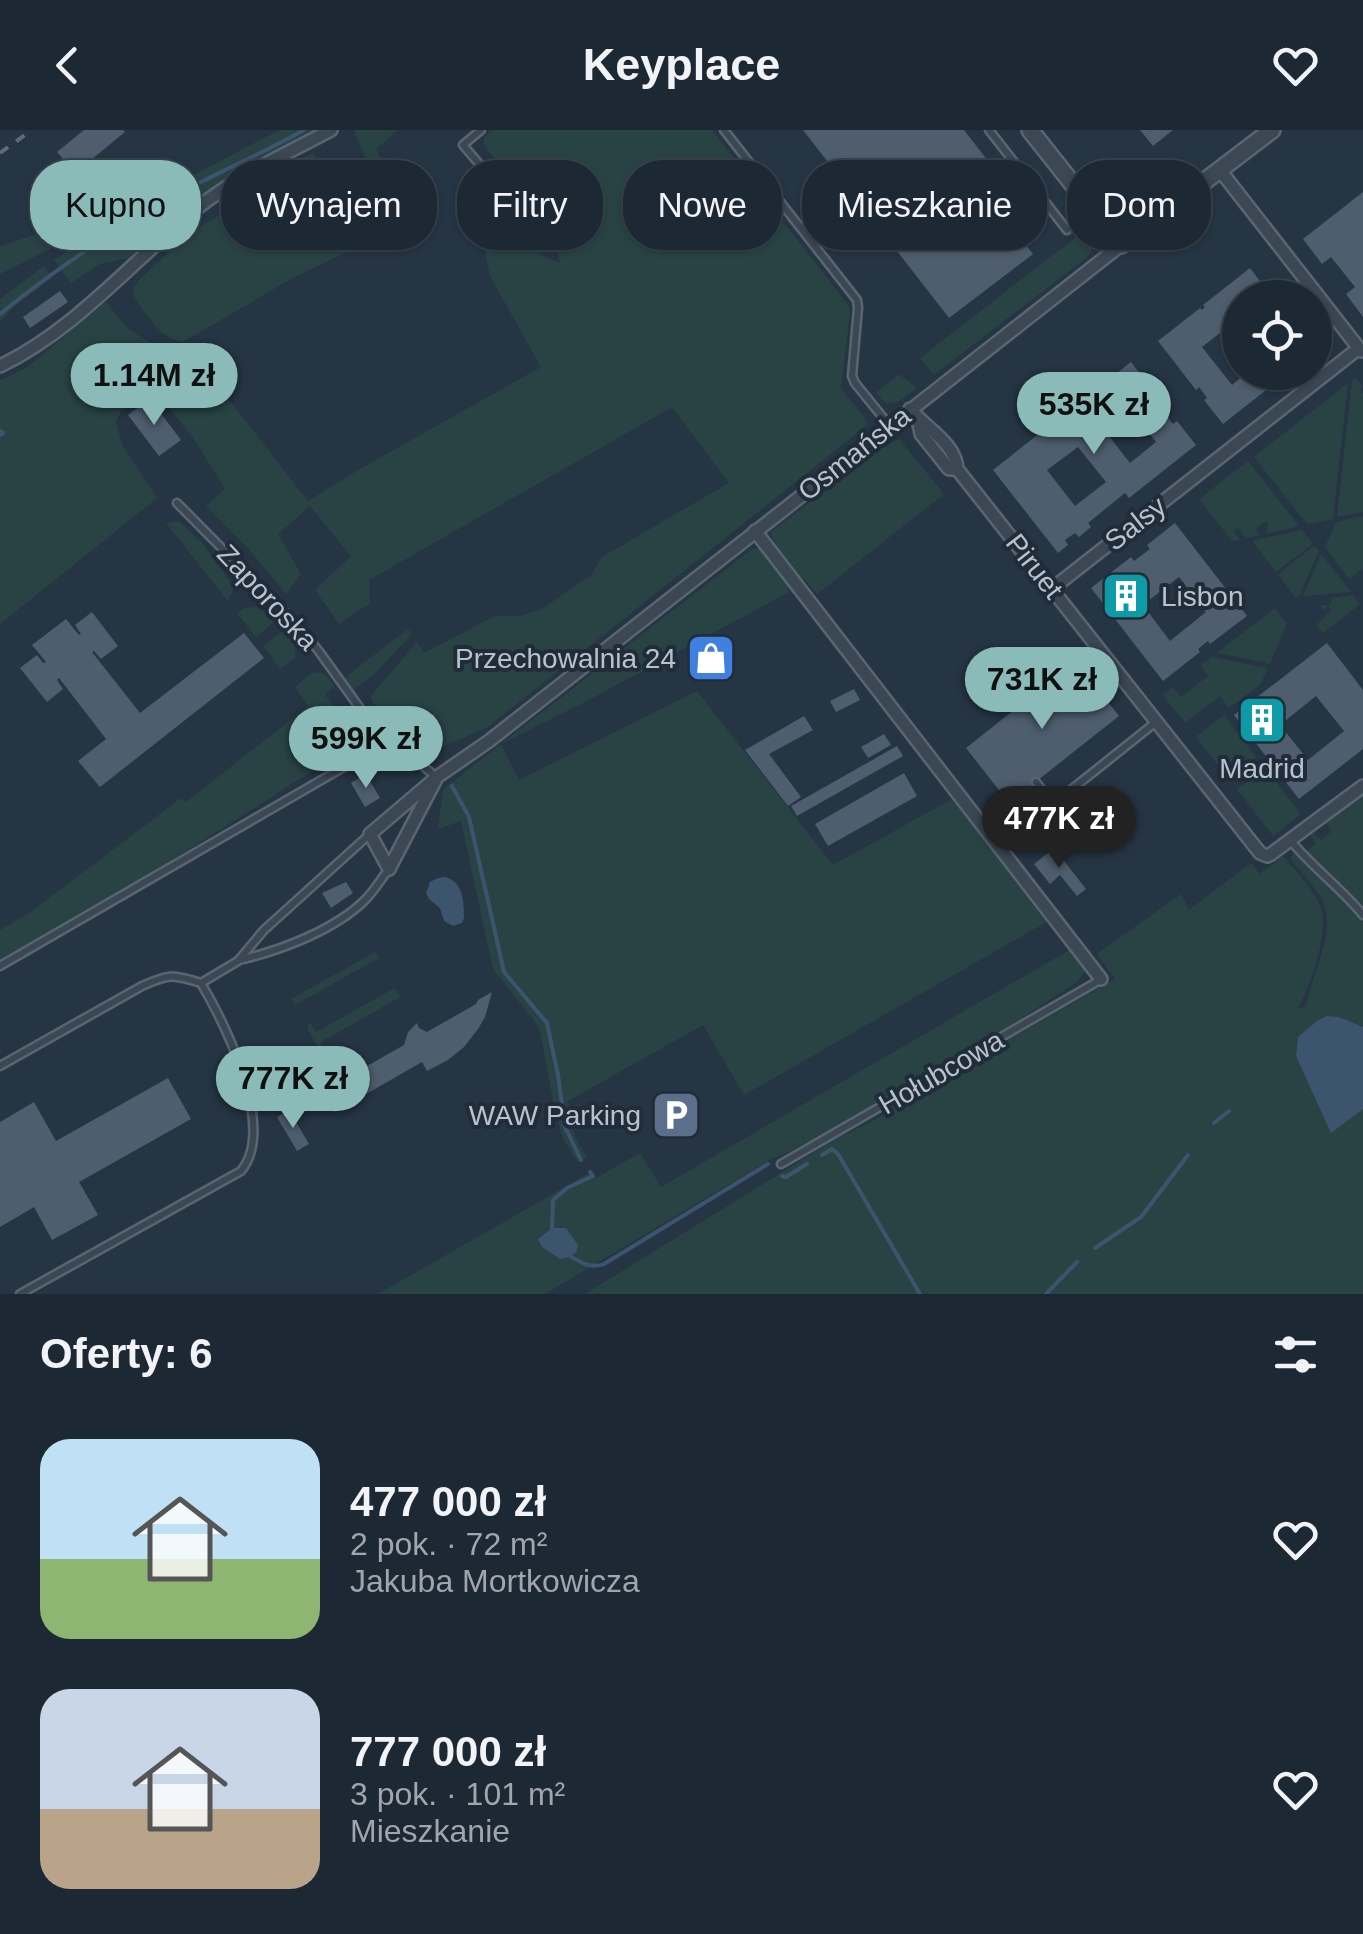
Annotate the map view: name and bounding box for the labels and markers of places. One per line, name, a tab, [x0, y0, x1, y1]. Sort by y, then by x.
pin: 1.14M zł	[51, 343, 257, 428]
pin: 535K zł	[1002, 372, 1186, 457]
building icon: Lisbon	[1100, 570, 1152, 622]
place label: Lisbon	[1161, 581, 1244, 612]
shop icon: Przechowalnia 24	[685, 632, 737, 684]
place label: Przechowalnia 24	[455, 643, 676, 674]
pin: 731K zł	[950, 647, 1134, 732]
building icon: Madrid	[1236, 694, 1288, 746]
pin: 599K zł	[274, 706, 458, 791]
place label: Madrid	[1219, 753, 1305, 784]
pin: 477K zł	[967, 786, 1151, 871]
pin: 777K zł	[201, 1046, 385, 1131]
parking icon: WAW Parking	[650, 1089, 702, 1141]
place label: WAW Parking	[469, 1100, 641, 1131]

